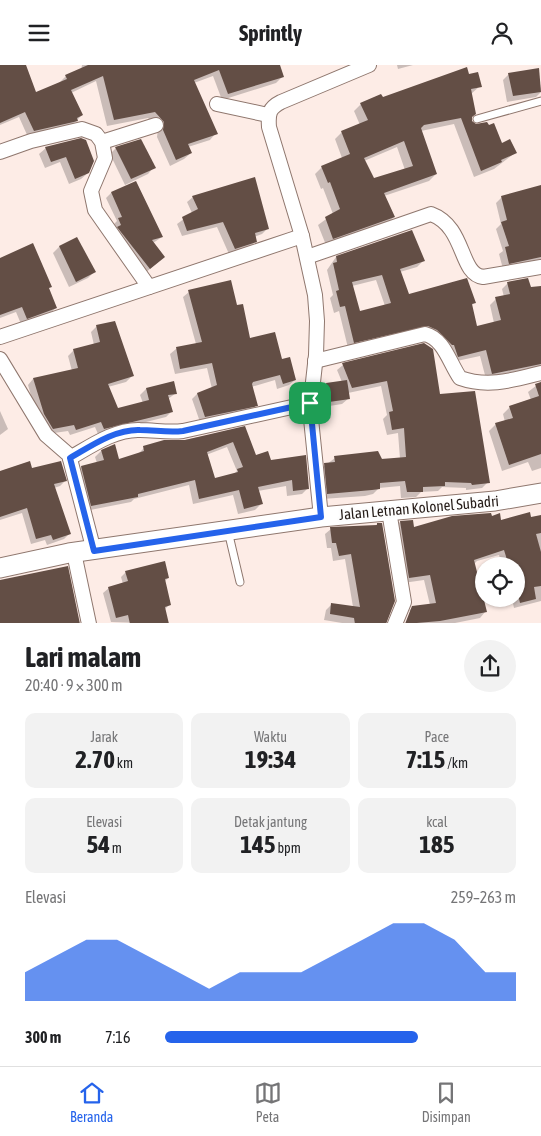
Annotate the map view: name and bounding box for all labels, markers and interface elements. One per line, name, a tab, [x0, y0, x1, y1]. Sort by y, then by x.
icon: menu	[25, 19, 53, 47]
icon: person	[488, 19, 516, 47]
text: Sprintly	[239, 20, 302, 46]
pin	[289, 382, 331, 424]
icon: arrive	[296, 389, 324, 417]
street label: Jalan Letnan Kolonel Subadri	[338, 492, 500, 523]
map controls	[475, 557, 525, 607]
button: locate	[475, 557, 525, 607]
button: share	[464, 640, 516, 692]
text: Lari malam	[25, 641, 141, 673]
text: 20:40 · 9 × 300 m	[25, 676, 123, 694]
text: Jarak	[90, 729, 118, 745]
text: Waktu	[254, 729, 287, 745]
text: Pace	[425, 729, 449, 745]
text: 2.70	[75, 745, 115, 773]
text: 19:34	[245, 745, 296, 773]
text: 7:15	[406, 745, 445, 773]
text: km	[115, 755, 133, 771]
text: /km	[445, 755, 468, 771]
text: Elevasi	[86, 814, 122, 830]
text: Detak jantung	[234, 814, 307, 830]
text: kcal	[426, 814, 447, 830]
text: 54	[86, 830, 110, 858]
text: 145	[240, 830, 275, 858]
text: 185	[419, 830, 454, 858]
text: m	[110, 840, 122, 856]
text: bpm	[275, 840, 301, 856]
text: Elevasi	[25, 888, 66, 906]
text: 259–263 m	[451, 888, 516, 906]
text: 300 m	[25, 1028, 61, 1046]
text: 7:16	[105, 1028, 130, 1046]
tab: Beranda	[70, 1079, 113, 1125]
tab: Peta	[254, 1079, 282, 1125]
tab: Disimpan	[422, 1079, 471, 1125]

